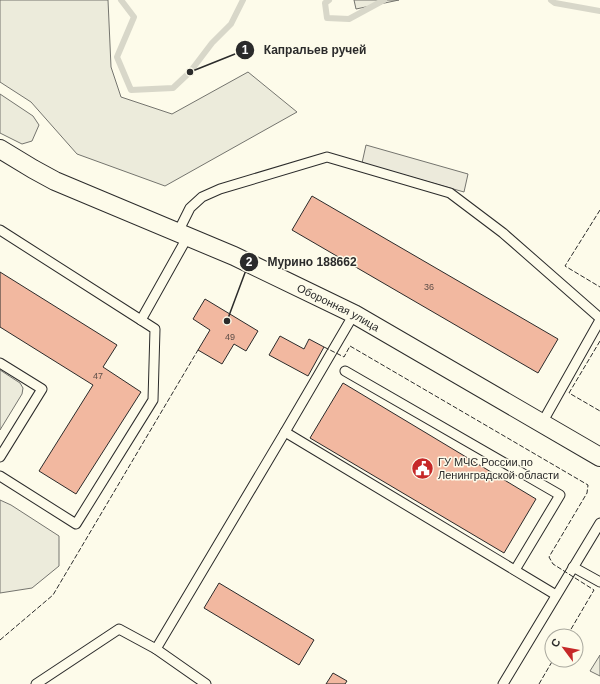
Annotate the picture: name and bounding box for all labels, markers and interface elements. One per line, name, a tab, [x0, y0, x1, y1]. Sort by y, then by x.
callout: Капральев ручей	[235, 38, 374, 62]
text: 1	[242, 43, 249, 57]
text: Капральев ручей	[264, 43, 366, 57]
callout: Мурино 188662	[239, 250, 365, 274]
text: 2	[246, 255, 253, 269]
text: Мурино 188662	[267, 255, 357, 269]
street label: Оборонная улица	[295, 281, 382, 334]
house number: 36	[424, 282, 434, 292]
house number: 49	[225, 332, 235, 342]
house number: 47	[93, 371, 103, 381]
public building icon: ГУ МЧС России по Ленинградской области	[410, 455, 436, 481]
place label: ГУ МЧС России по Ленинградской области	[438, 456, 559, 481]
north arrow	[544, 628, 584, 668]
text: С	[548, 636, 563, 649]

